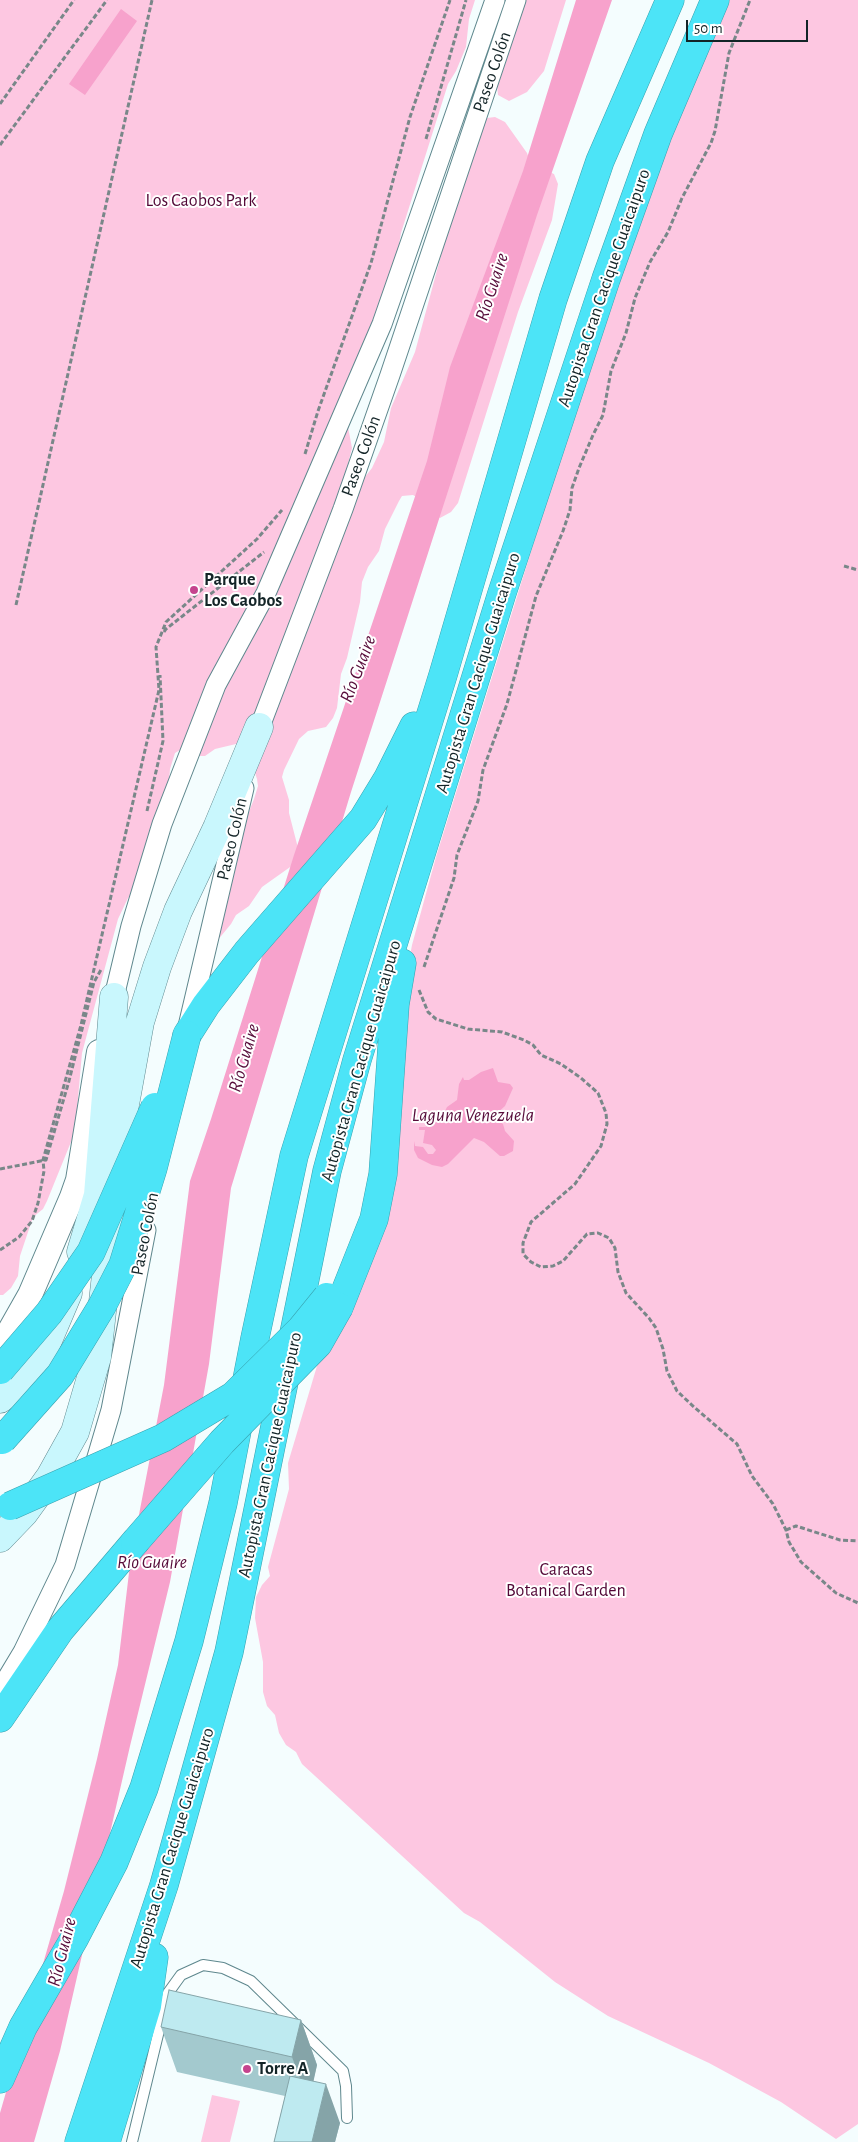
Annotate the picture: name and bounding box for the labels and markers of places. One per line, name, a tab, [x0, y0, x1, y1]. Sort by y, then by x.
place label: Parque Los Caobos	[204, 569, 282, 612]
marker: Parque Los Caobos	[188, 584, 200, 596]
place label: Torre A	[257, 2058, 308, 2080]
marker: Torre A	[241, 2063, 253, 2075]

